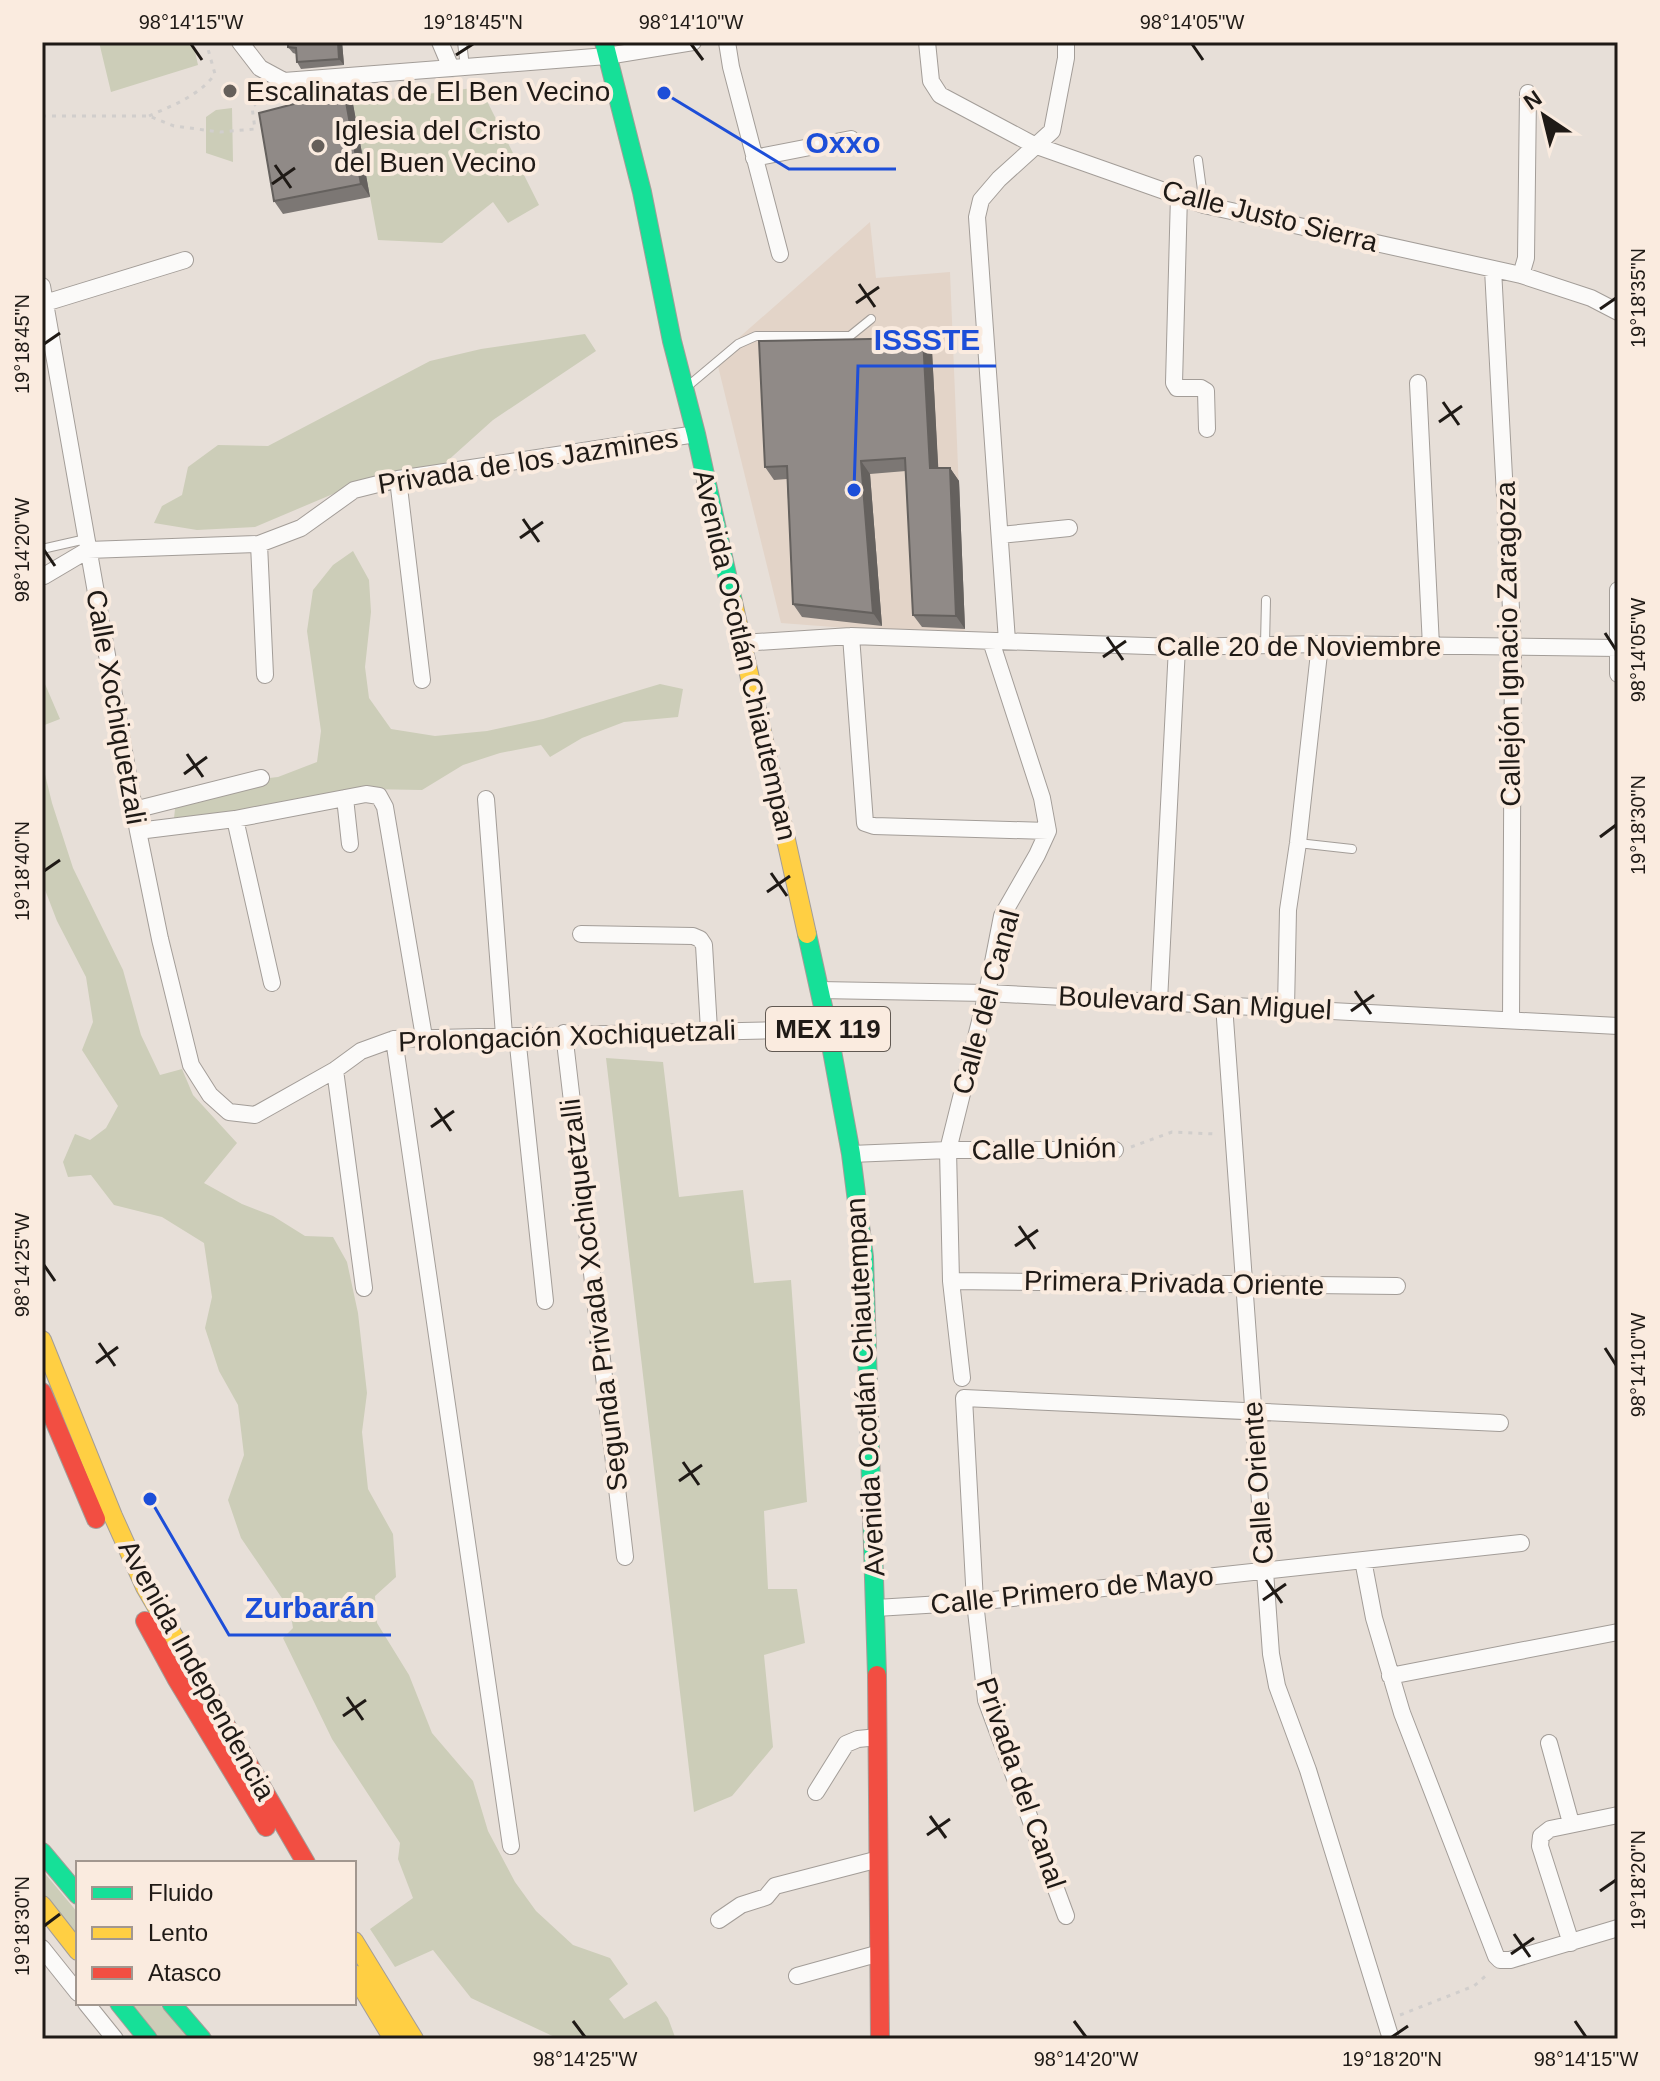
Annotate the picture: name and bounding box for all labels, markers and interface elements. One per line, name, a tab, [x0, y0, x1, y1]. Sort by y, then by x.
text: 98°14'15"W	[139, 11, 243, 33]
text: 19°18'45"N	[423, 11, 523, 33]
text: 98°14'10"W	[639, 11, 743, 33]
text: 98°14'05"W	[1140, 11, 1244, 33]
place label: Escalinatas de El Ben Vecino	[246, 76, 610, 107]
north arrow	[1504, 76, 1584, 156]
marker: Escalinatas de El Ben Vecino	[221, 82, 239, 100]
text: N	[1519, 85, 1546, 115]
place label: Iglesia del Cristo del Buen Vecino	[334, 115, 541, 178]
callout: Oxxo	[789, 115, 896, 169]
text: Oxxo	[805, 126, 881, 159]
marker: Iglesia del Cristo del Buen Vecino	[309, 137, 327, 155]
street label: Calle Justo Sierra	[1159, 174, 1381, 258]
text: 19°18'35"N	[1627, 248, 1649, 348]
text: 19°18'45"N	[11, 294, 33, 394]
callout: ISSSTE	[858, 312, 996, 366]
text: ISSSTE	[874, 323, 980, 356]
street label: Privada de los Jazmines	[376, 422, 680, 500]
street label: Avenida Ocotlán Chiautempan	[687, 467, 803, 843]
street label: Callejón Ignacio Zaragoza	[1490, 481, 1526, 807]
text: 98°14'20"W	[11, 498, 33, 602]
street label: Calle Xochiquetzali	[80, 587, 152, 827]
text: 98°14'05"W	[1627, 598, 1649, 702]
street label: Calle 20 de Noviembre	[1157, 631, 1441, 662]
text: 19°18'30"N	[1627, 775, 1649, 875]
text: 19°18'40"N	[11, 821, 33, 921]
street label: Calle del Canal	[946, 906, 1026, 1098]
street label: Boulevard San Miguel	[1057, 980, 1333, 1026]
road number: MEX 119	[766, 1007, 890, 1051]
street label: Prolongación Xochiquetzali	[398, 1015, 736, 1057]
street label: Segunda Privada Xochiquetzalli	[555, 1097, 633, 1493]
street label: Calle Unión	[971, 1132, 1117, 1166]
street label: Avenida Ocotlán Chiautempan	[840, 1197, 890, 1577]
text: 98°14'25"W	[11, 1213, 33, 1317]
street label: Primera Privada Oriente	[1024, 1265, 1324, 1301]
text: 98°14'10"W	[1627, 1313, 1649, 1417]
street label: Calle Oriente	[1237, 1400, 1279, 1566]
street label: Avenida Independencia	[113, 1535, 282, 1806]
street label: Calle Primero de Mayo	[929, 1560, 1215, 1620]
callout: Zurbarán	[229, 1581, 391, 1635]
text: Zurbarán	[245, 1591, 375, 1624]
street label: Privada del Canal	[970, 1673, 1072, 1893]
text: 19°18'20"N	[1627, 1830, 1649, 1930]
legend	[76, 1861, 356, 2005]
text: 19°18'30"N	[11, 1876, 33, 1976]
text: Fluido	[148, 1879, 213, 1906]
text: Lento	[148, 1919, 208, 1946]
text: Atasco	[148, 1959, 221, 1986]
text: 98°14'25"W	[533, 2048, 637, 2070]
text: 98°14'20"W	[1034, 2048, 1138, 2070]
text: 19°18'20"N	[1342, 2048, 1442, 2070]
text: 98°14'15"W	[1534, 2048, 1638, 2070]

